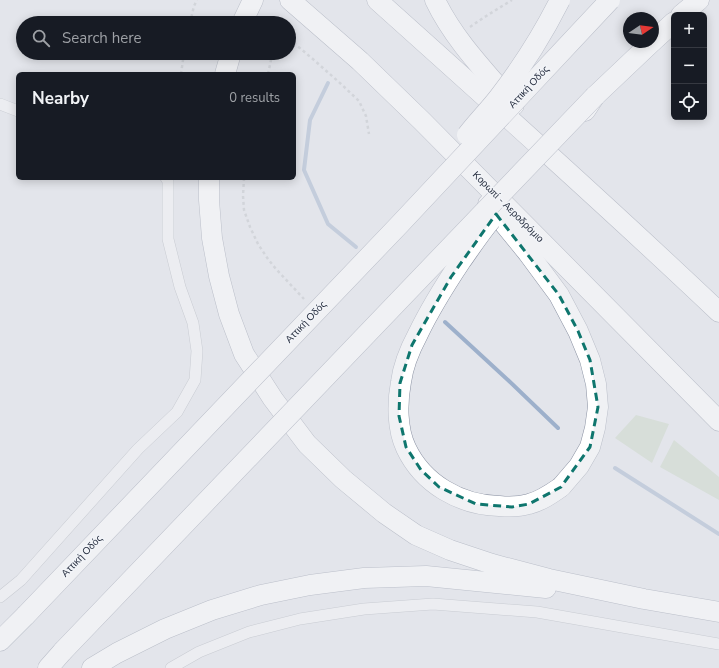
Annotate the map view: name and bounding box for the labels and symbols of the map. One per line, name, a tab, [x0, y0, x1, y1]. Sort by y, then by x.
north arrow	[623, 12, 659, 48]
street label: Αττική Οδός	[506, 62, 553, 111]
street label: Κορωπί - Αεροδρόμιο	[469, 168, 547, 246]
street label: Αττική Οδός	[282, 298, 330, 346]
street label: Αττική Οδός	[58, 532, 106, 580]

